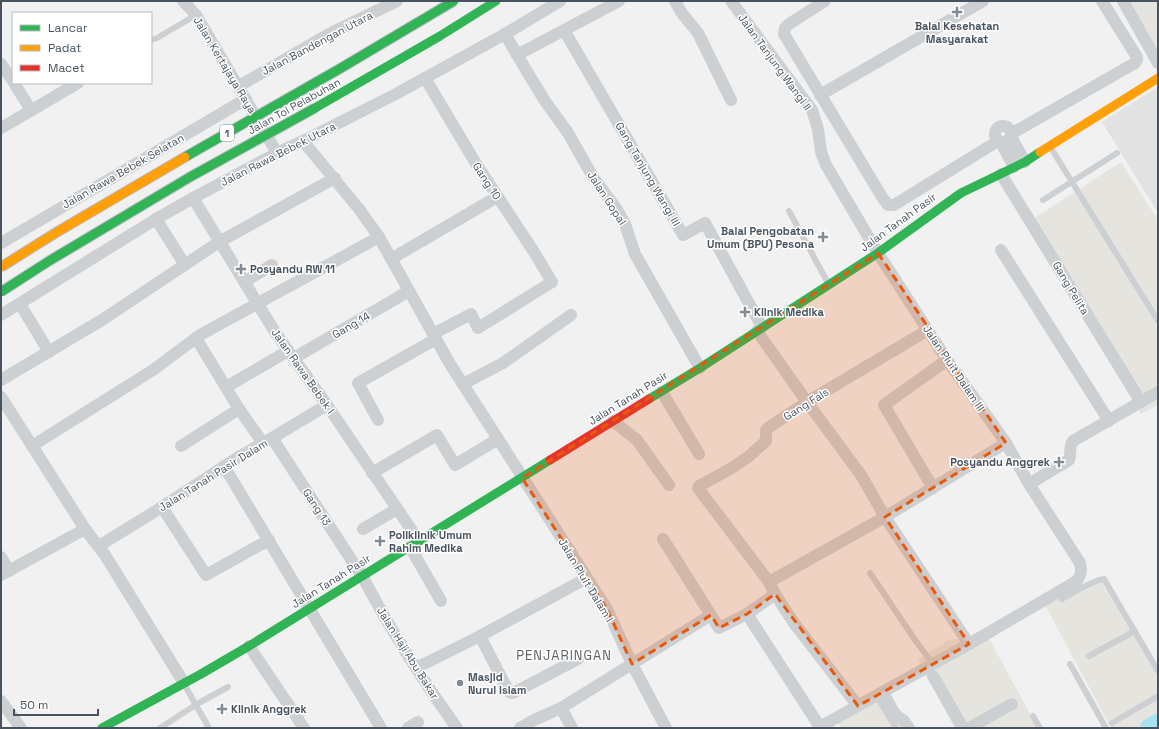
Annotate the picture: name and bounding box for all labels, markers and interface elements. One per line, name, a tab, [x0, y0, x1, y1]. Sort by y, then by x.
marker: Balai Kesehatan Masyarakat	[951, 6, 963, 18]
street label: Jalan Bandengan Utara	[259, 7, 376, 78]
street label: Jalan Tanjung Wangi II	[735, 11, 815, 113]
legend	[12, 12, 152, 84]
street label: Jalan Kertajaya Raya	[191, 14, 260, 117]
place label: Balai Kesehatan Masyarakat	[915, 19, 1000, 46]
text: Lancar	[48, 20, 88, 36]
text: Padat	[48, 40, 82, 56]
text: Macet	[48, 60, 85, 76]
street label: Jalan Tol Pelabuhan	[245, 75, 343, 137]
street label: Jalan Rawa Bebek Utara	[218, 119, 338, 189]
street label: Gang Tanjung Wangi III	[613, 120, 683, 228]
road number: 1	[220, 125, 234, 141]
street label: Jalan Rawa Bebek Selatan	[60, 130, 186, 212]
street label: Gang 10	[470, 160, 504, 202]
street label: Jalan Gopal	[584, 168, 630, 228]
street label: Jalan Tanah Pasir	[857, 190, 939, 254]
place label: Balai Pengobatan Umum (BPU) Pesona	[707, 224, 815, 252]
marker: Balai Pengobatan Umum (BPU) Pesona	[817, 231, 829, 243]
street label: Gang Pelita	[1050, 259, 1093, 318]
place label: Posyandu RW 11	[250, 262, 335, 276]
marker: Posyandu RW 11	[235, 263, 247, 275]
place label: Klinik Medika	[754, 305, 825, 319]
marker: Klinik Medika	[739, 306, 751, 318]
street label: Gang 14	[329, 308, 373, 341]
street label: Jalan Pluit Dalam III	[920, 322, 988, 414]
street label: Jalan Rawa Bebek I	[268, 326, 338, 416]
street label: Jalan Tanah Pasir	[586, 368, 670, 428]
street label: Gang Fals	[781, 384, 831, 423]
street label: Jalan Tanah Pasir Dalam	[156, 436, 270, 514]
place label: Posyandu Anggrek	[950, 455, 1051, 469]
marker: Posyandu Anggrek	[1053, 456, 1065, 468]
street label: Gang 13	[300, 486, 334, 528]
place label: Poliklinik Umum Rahim Medika	[389, 528, 472, 555]
marker: Poliklinik Umum Rahim Medika	[374, 535, 386, 547]
street label: Jalan Pluit Dalam I	[555, 536, 617, 624]
street label: Jalan Tanah Pasir	[289, 551, 373, 611]
street label: Jalan Haji Abu Bakar	[374, 604, 442, 702]
district label: PENJARINGAN	[516, 647, 612, 664]
place label: Masjid Nurul Islam	[468, 670, 526, 697]
marker: Masjid Nurul Islam	[455, 678, 465, 688]
scale bar	[14, 691, 98, 717]
text: 50 m	[20, 697, 48, 713]
place label: Klinik Anggrek	[231, 702, 308, 716]
marker: Klinik Anggrek	[216, 703, 228, 715]

